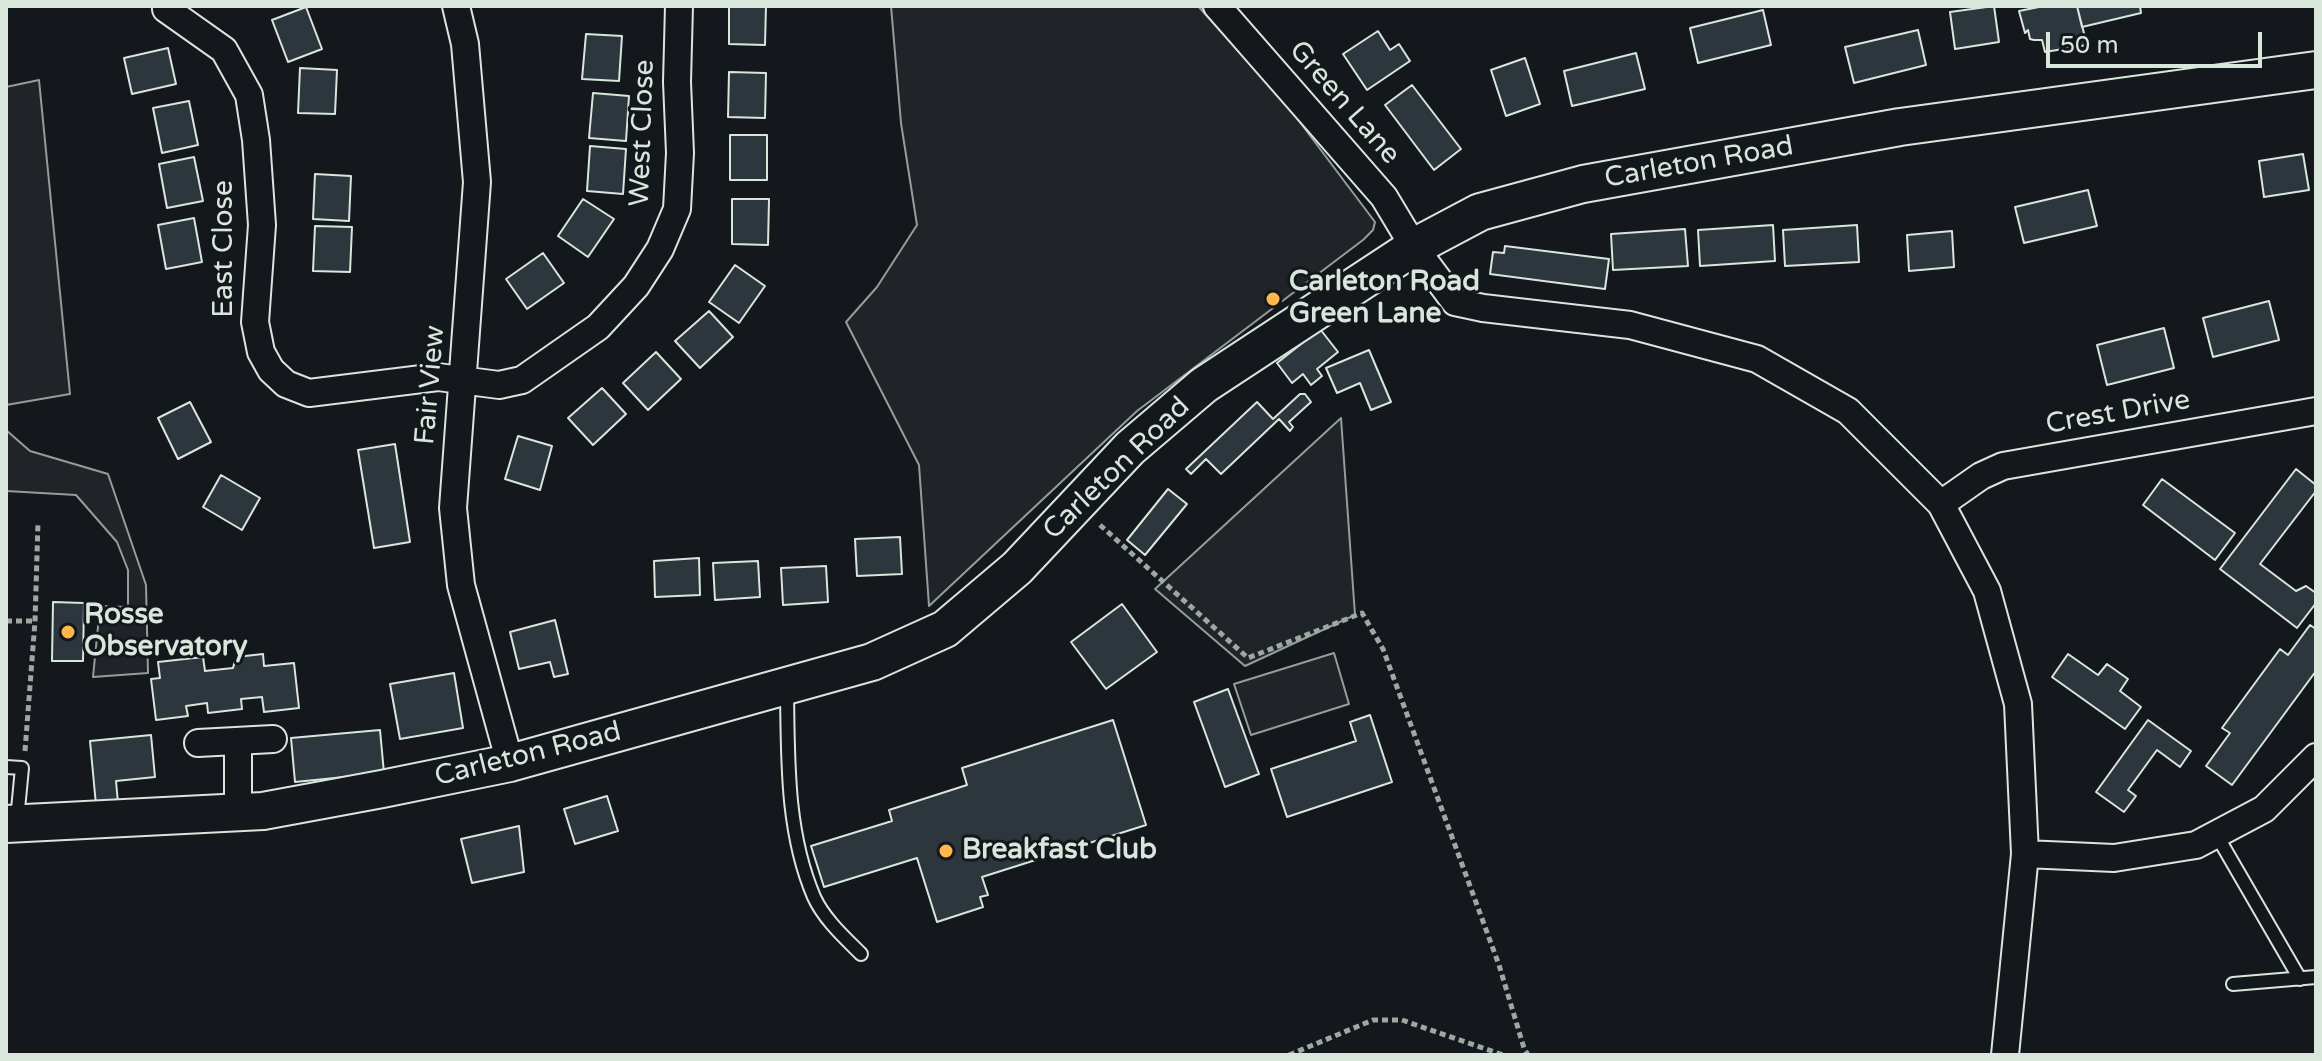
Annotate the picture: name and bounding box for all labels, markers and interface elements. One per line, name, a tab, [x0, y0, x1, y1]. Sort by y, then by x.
scale bar	[2050, 16, 2266, 66]
text: 50 m	[2060, 31, 2118, 60]
street label: Green Lane	[1281, 35, 1407, 171]
street label: West Close	[624, 59, 662, 207]
street label: Carleton Road	[1602, 130, 1796, 196]
street label: East Close	[208, 180, 242, 318]
place label: Carleton Road Green Lane	[1289, 266, 1480, 332]
marker: Carleton Road Green Lane	[1264, 290, 1282, 308]
street label: Fair View	[409, 324, 453, 446]
street label: Crest Drive	[2043, 384, 2193, 442]
street label: Carleton Road	[1037, 391, 1197, 547]
place label: Rosse Observatory	[84, 599, 248, 665]
marker: Rosse Observatory	[59, 623, 77, 641]
street label: Carleton Road	[431, 716, 625, 794]
place label: Breakfast Club	[962, 834, 1157, 868]
marker: Breakfast Club	[937, 842, 955, 860]

